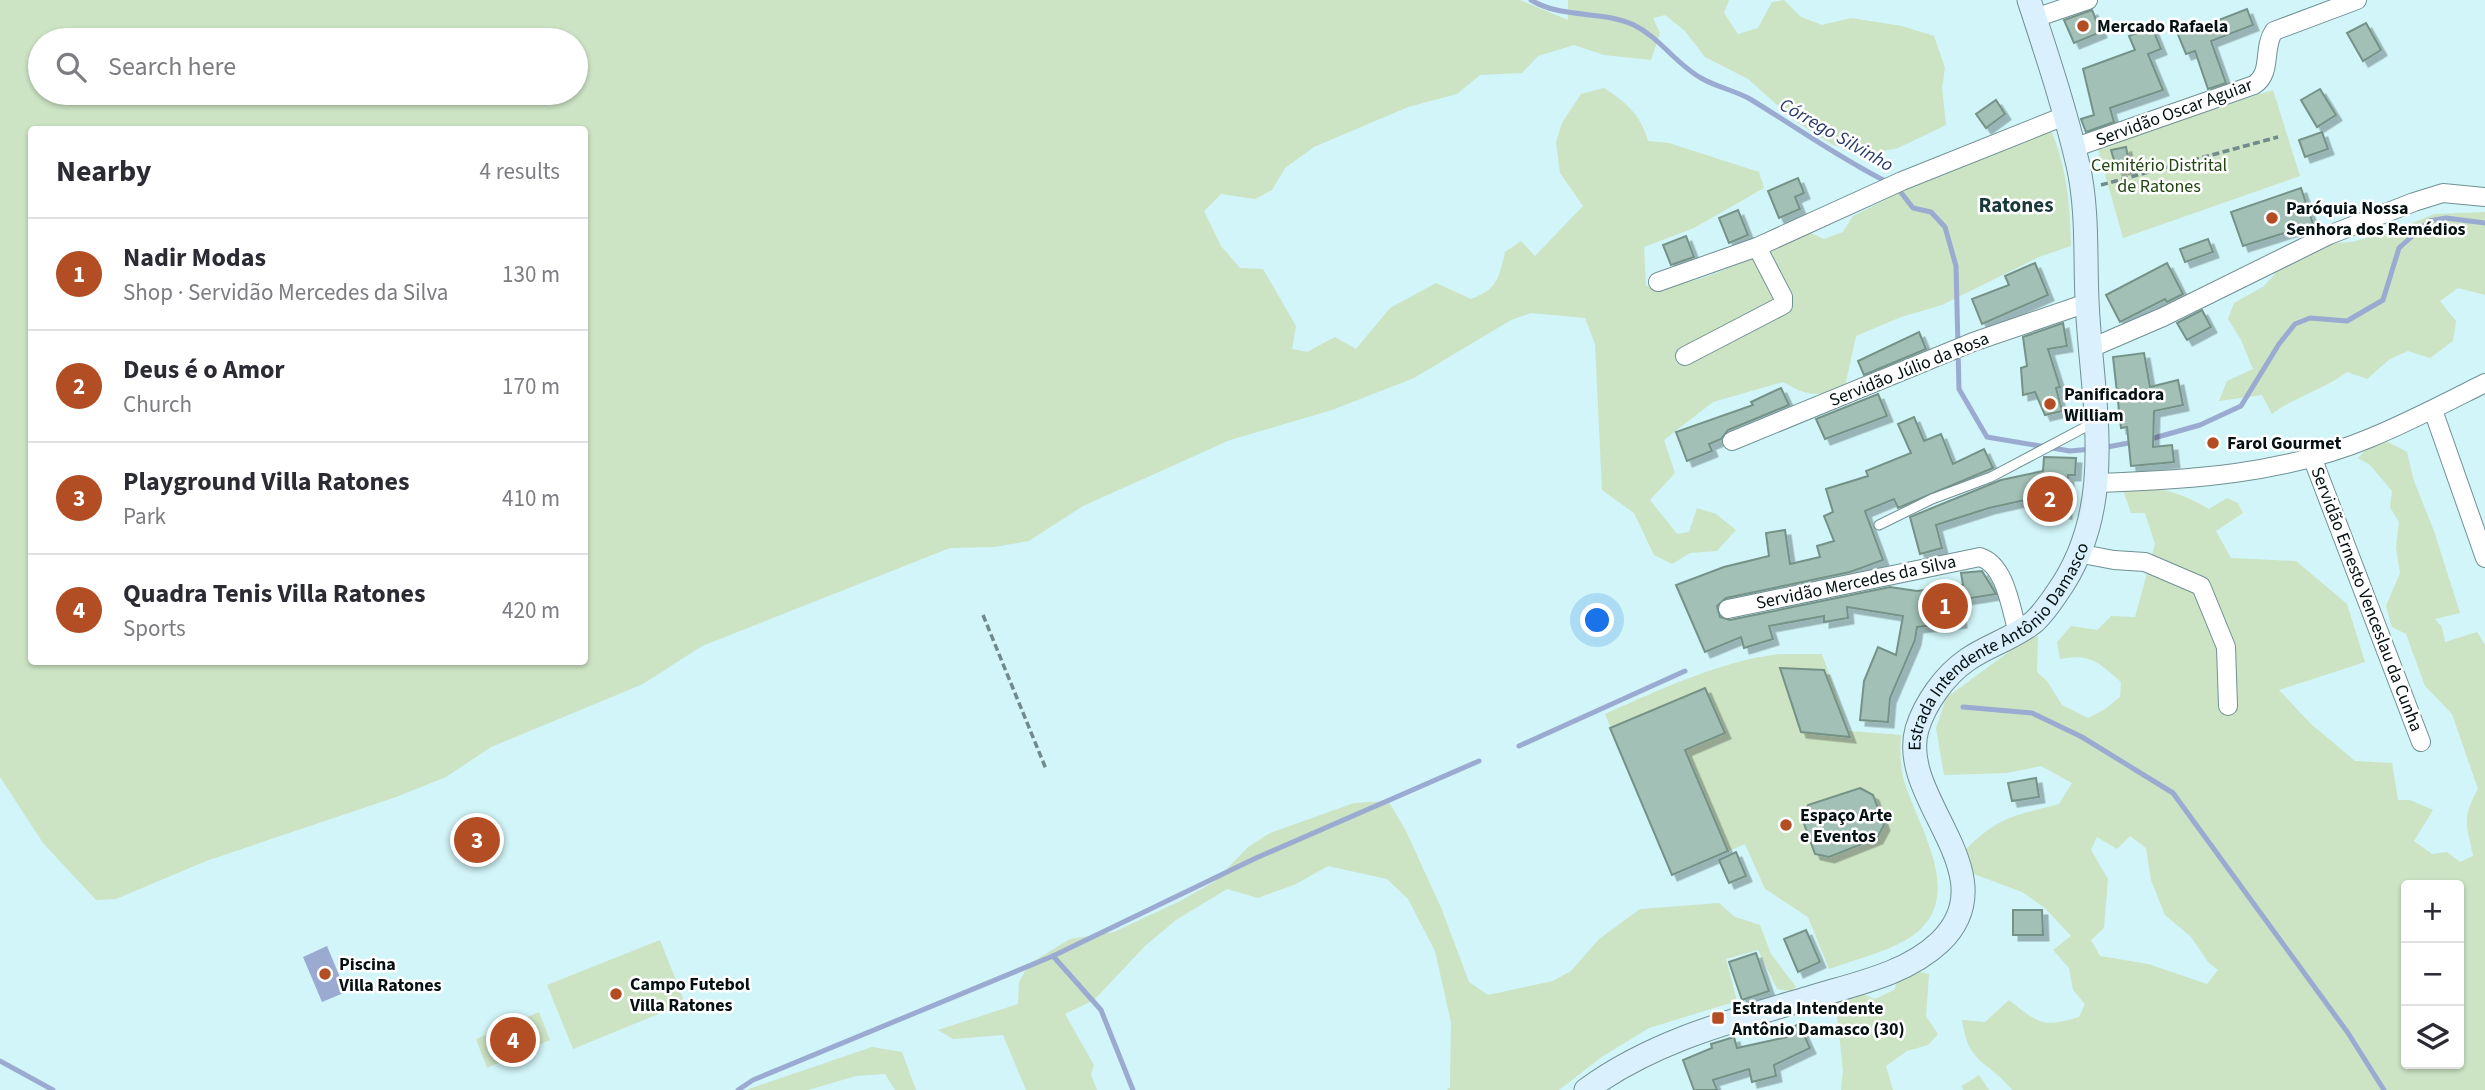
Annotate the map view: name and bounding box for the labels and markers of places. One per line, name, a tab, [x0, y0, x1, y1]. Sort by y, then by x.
place label: Mercado Rafaela	[2097, 14, 2228, 39]
marker: Mercado Rafaela	[2075, 18, 2091, 34]
place label: Paróquia Nossa Senhora dos Remédios	[2286, 196, 2466, 242]
marker: Paróquia Nossa Senhora dos Remédios	[2264, 210, 2280, 226]
place label: Panificadora William	[2064, 382, 2164, 428]
marker: Panificadora William	[2042, 396, 2058, 412]
place label: Farol Gourmet	[2227, 431, 2341, 456]
marker: Farol Gourmet	[2205, 435, 2221, 451]
pin: 2	[2027, 473, 2073, 525]
pin: 1	[1922, 580, 1968, 632]
place label: Espaço Arte e Eventos	[1800, 803, 1892, 849]
pin: 3	[454, 814, 500, 866]
marker: Espaço Arte e Eventos	[1778, 817, 1794, 833]
place label: Piscina Villa Ratones	[338, 952, 442, 998]
marker: Piscina Villa Ratones	[317, 966, 333, 982]
place label: Campo Futebol Villa Ratones	[629, 972, 750, 1018]
marker: Campo Futebol Villa Ratones	[608, 986, 624, 1002]
place label: Estrada Intendente Antônio Damasco (30)	[1731, 996, 1905, 1042]
marker: Estrada Intendente Antônio Damasco (30)	[1710, 1010, 1726, 1026]
pin: 4	[490, 1014, 536, 1066]

